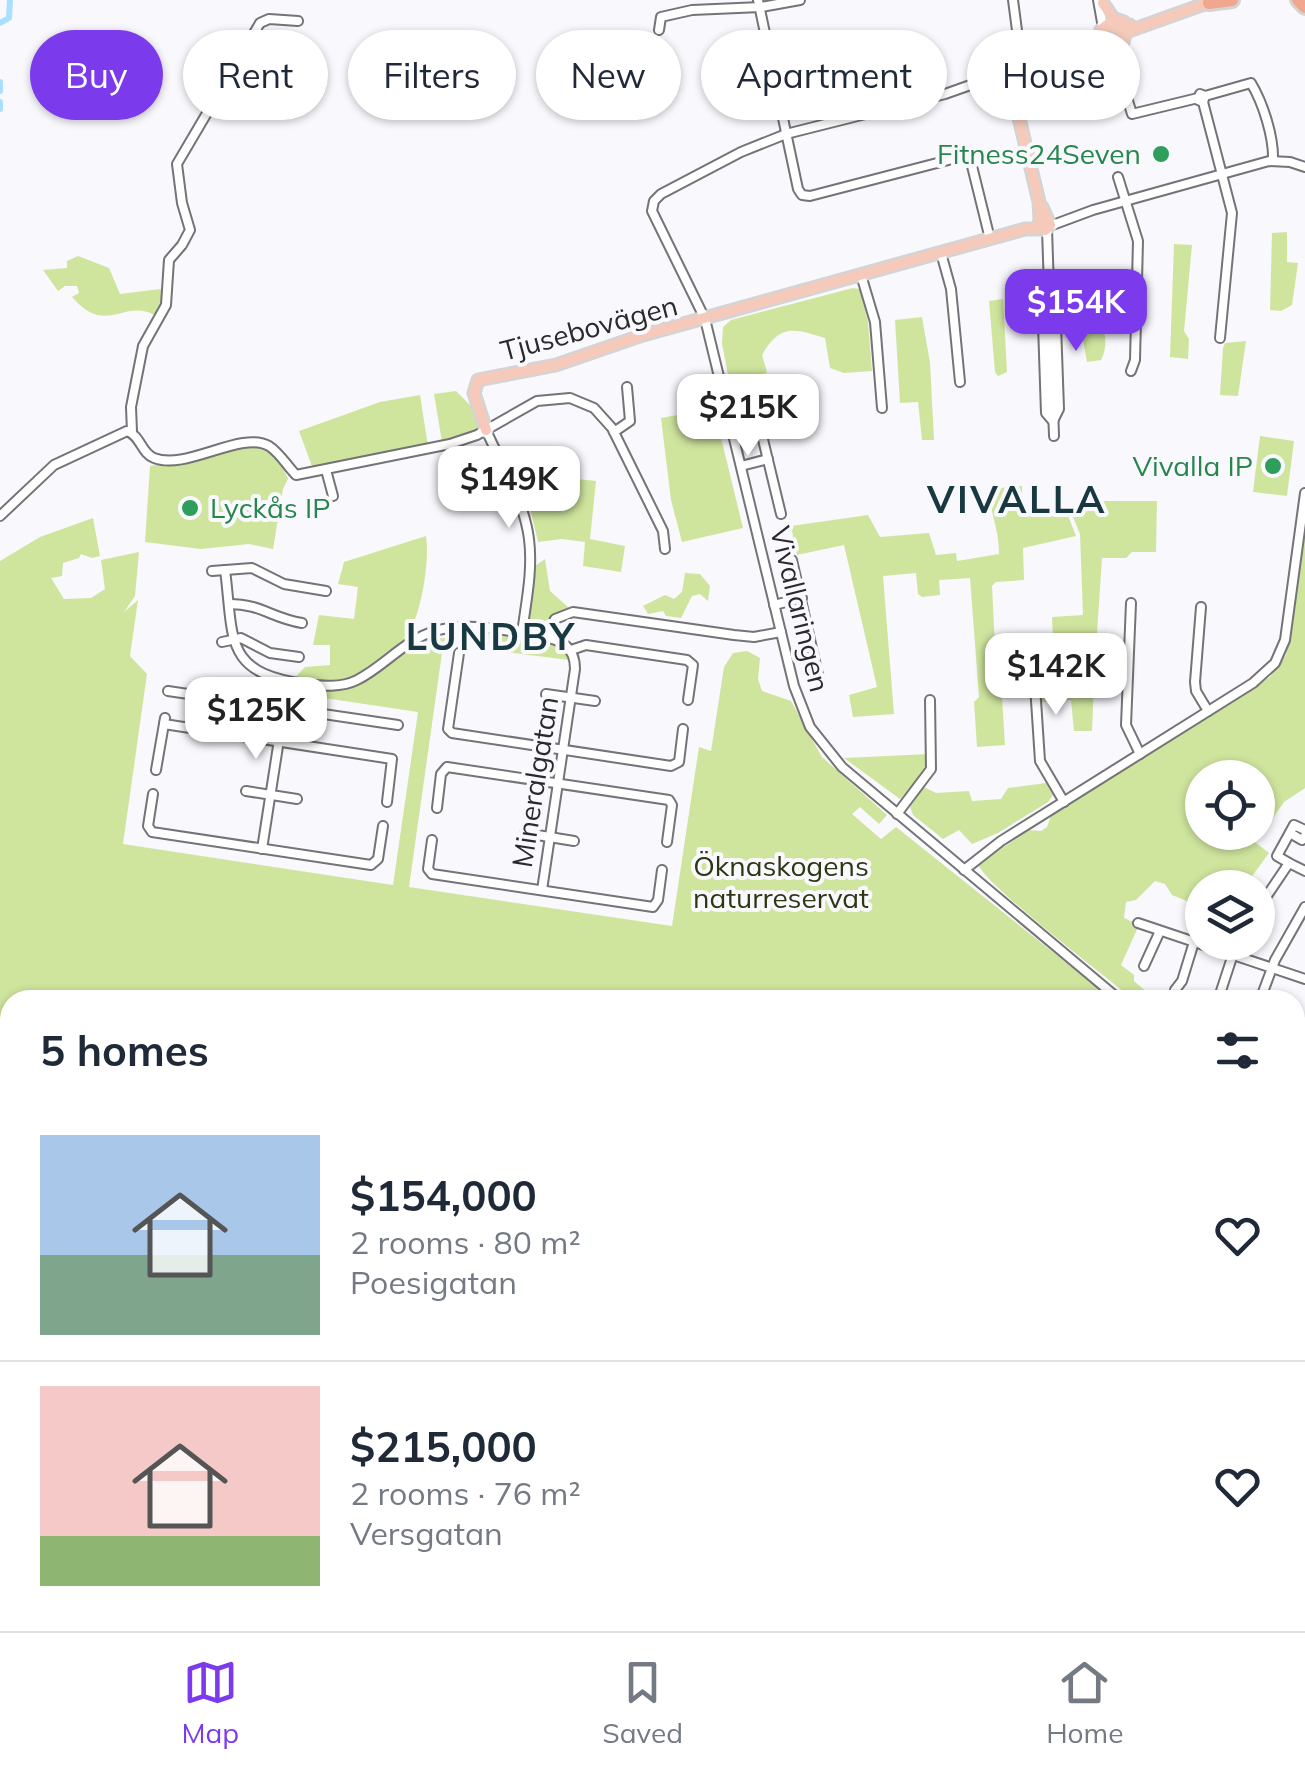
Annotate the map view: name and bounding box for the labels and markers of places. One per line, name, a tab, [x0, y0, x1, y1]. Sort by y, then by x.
place label: Fitness24Seven	[937, 136, 1141, 171]
marker: Fitness24Seven	[1150, 143, 1172, 165]
pin: $154K	[1006, 269, 1146, 354]
pin: $215K	[678, 374, 818, 459]
pin: $149K	[439, 446, 579, 531]
place label: Vivalla IP	[1132, 448, 1253, 483]
marker: Vivalla IP	[1262, 455, 1284, 477]
place label: Lyckås IP	[210, 490, 331, 525]
marker: Lyckås IP	[179, 497, 201, 519]
pin: $142K	[986, 633, 1126, 718]
pin: $125K	[186, 677, 326, 762]

